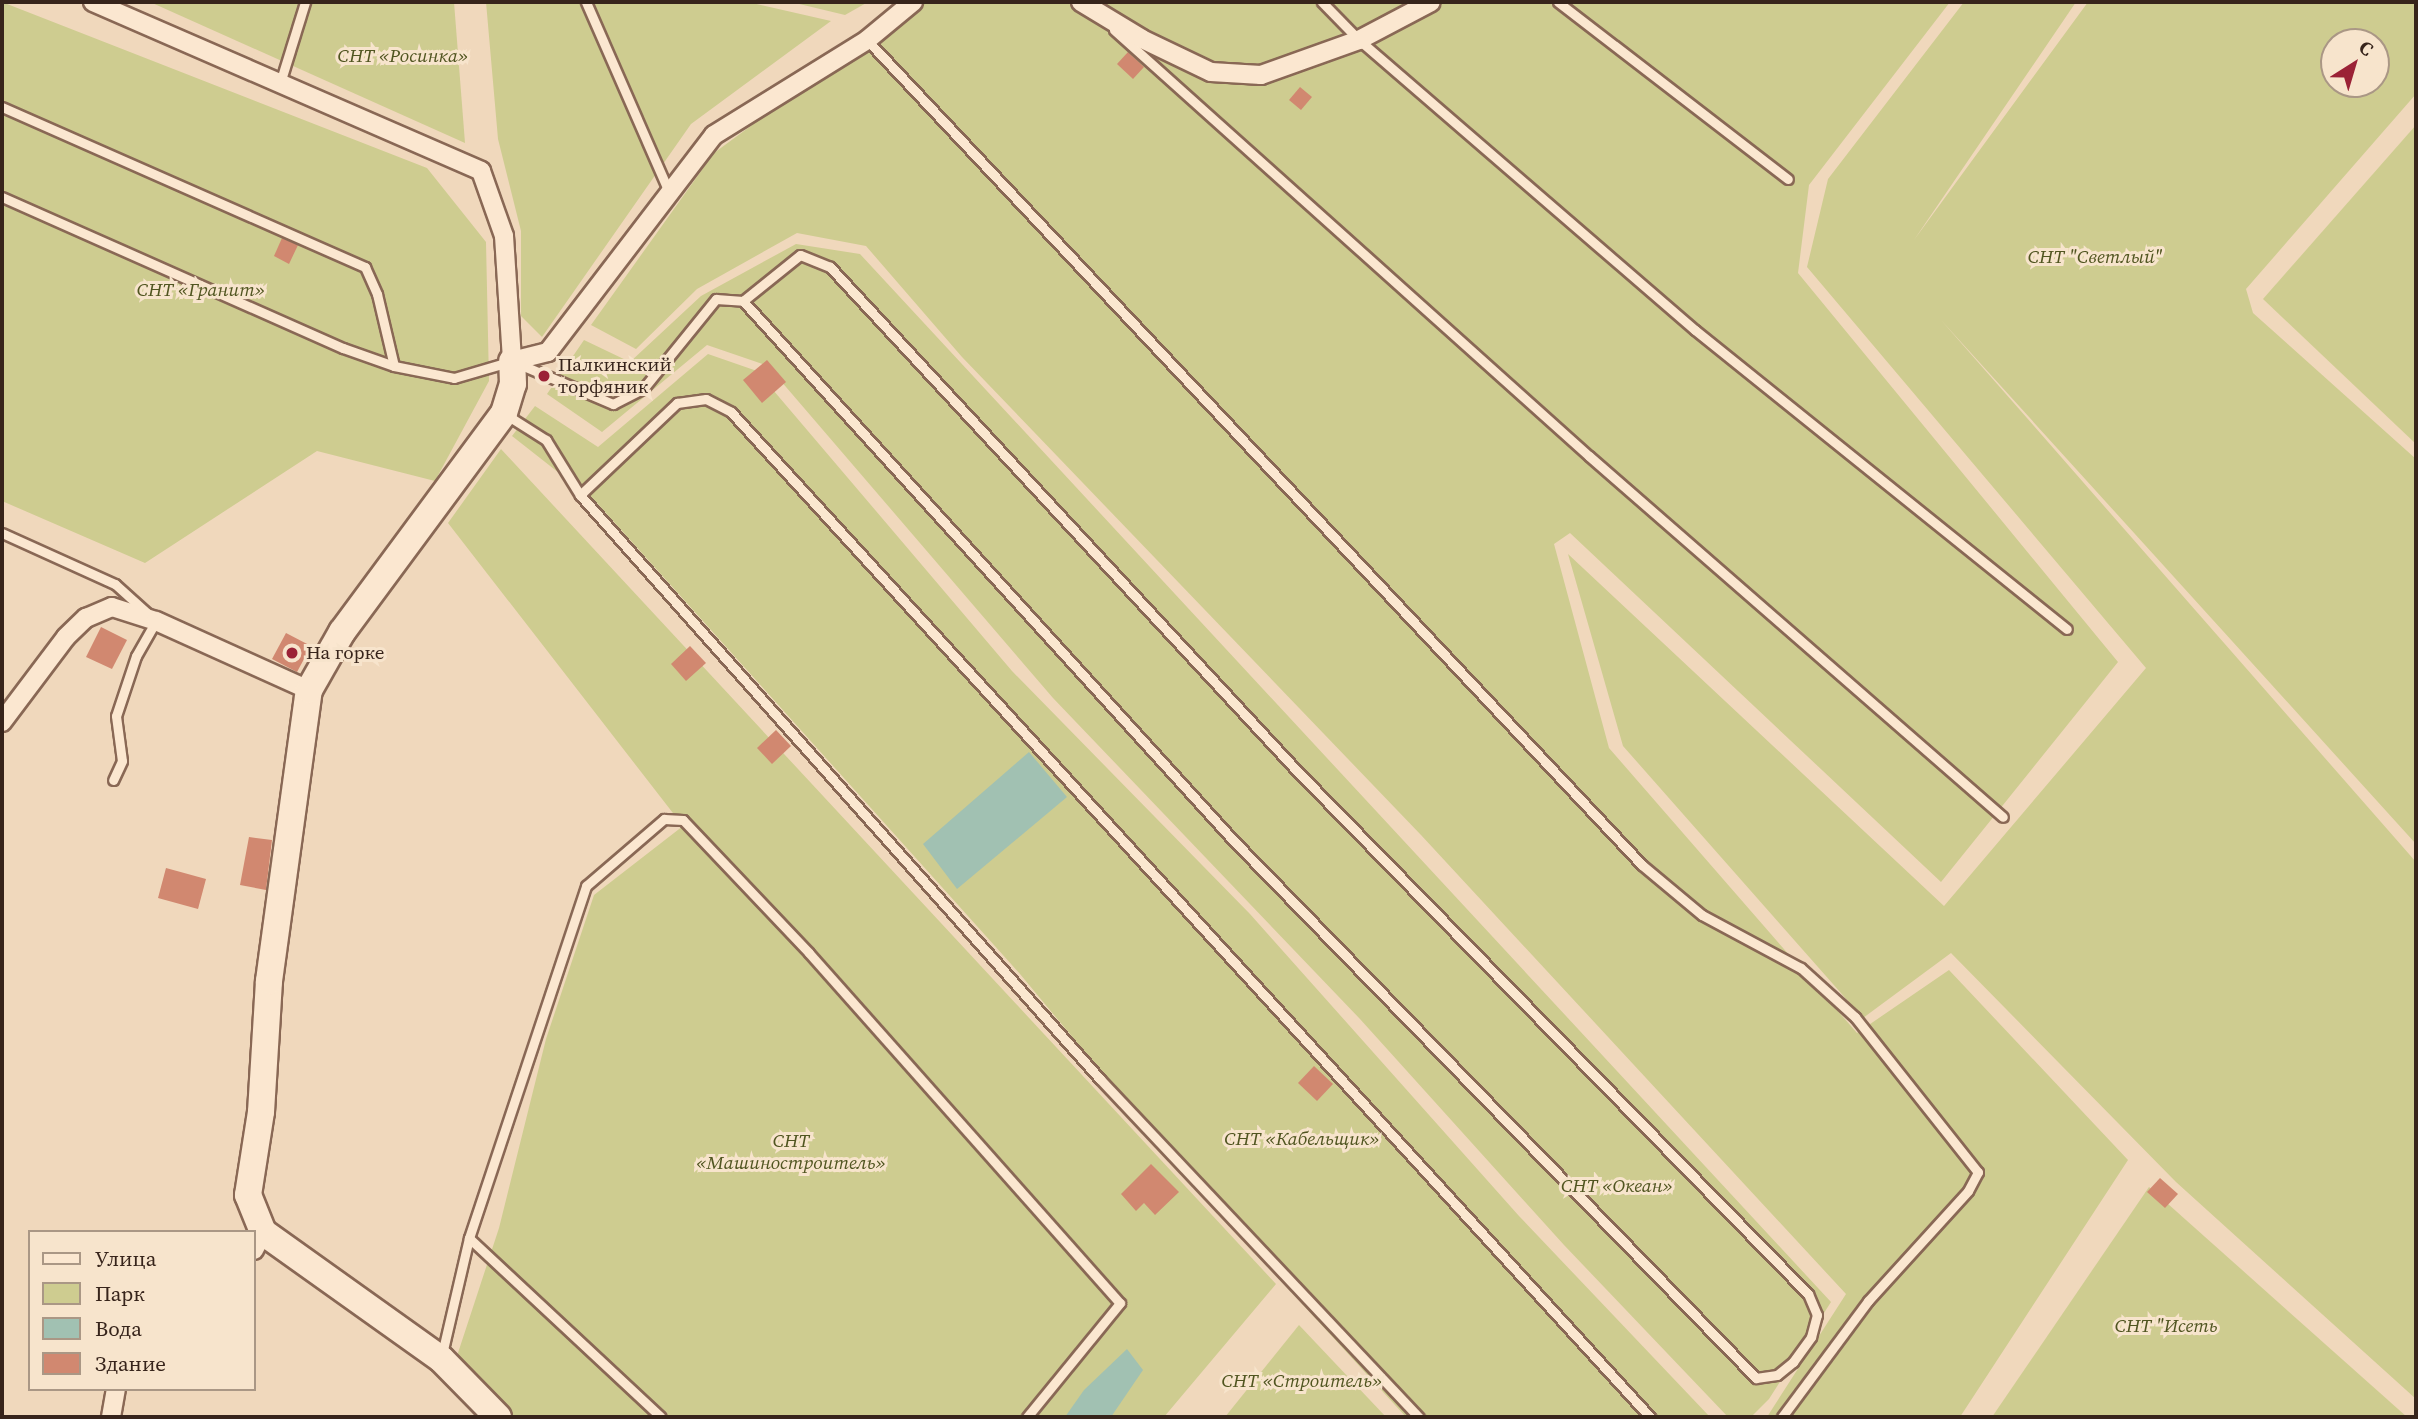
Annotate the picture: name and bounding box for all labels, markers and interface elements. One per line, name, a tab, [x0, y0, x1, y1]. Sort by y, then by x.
north arrow	[2320, 28, 2390, 98]
text: С	[2354, 34, 2379, 62]
park label: СНТ «Росинка»	[338, 45, 468, 67]
park label: СНТ "Светлый"	[2028, 246, 2162, 268]
park label: СНТ «Гранит»	[137, 279, 265, 301]
place label: Палкинский торфяник	[558, 354, 672, 398]
marker: Палкинский торфяник	[536, 368, 552, 384]
place label: На горке	[306, 642, 384, 664]
marker: На горке	[284, 645, 300, 661]
park label: СНТ «Кабельщик»	[1224, 1128, 1380, 1150]
park label: СНТ «Машиностроитель»	[696, 1130, 886, 1174]
park label: СНТ «Океан»	[1561, 1175, 1673, 1197]
legend	[28, 1230, 256, 1391]
text: Улица	[95, 1244, 156, 1273]
text: Парк	[95, 1279, 145, 1308]
text: Вода	[95, 1314, 142, 1343]
park label: СНТ "Исеть	[2115, 1315, 2217, 1337]
text: Здание	[95, 1349, 166, 1378]
park label: СНТ «Строитель»	[1222, 1370, 1382, 1392]

